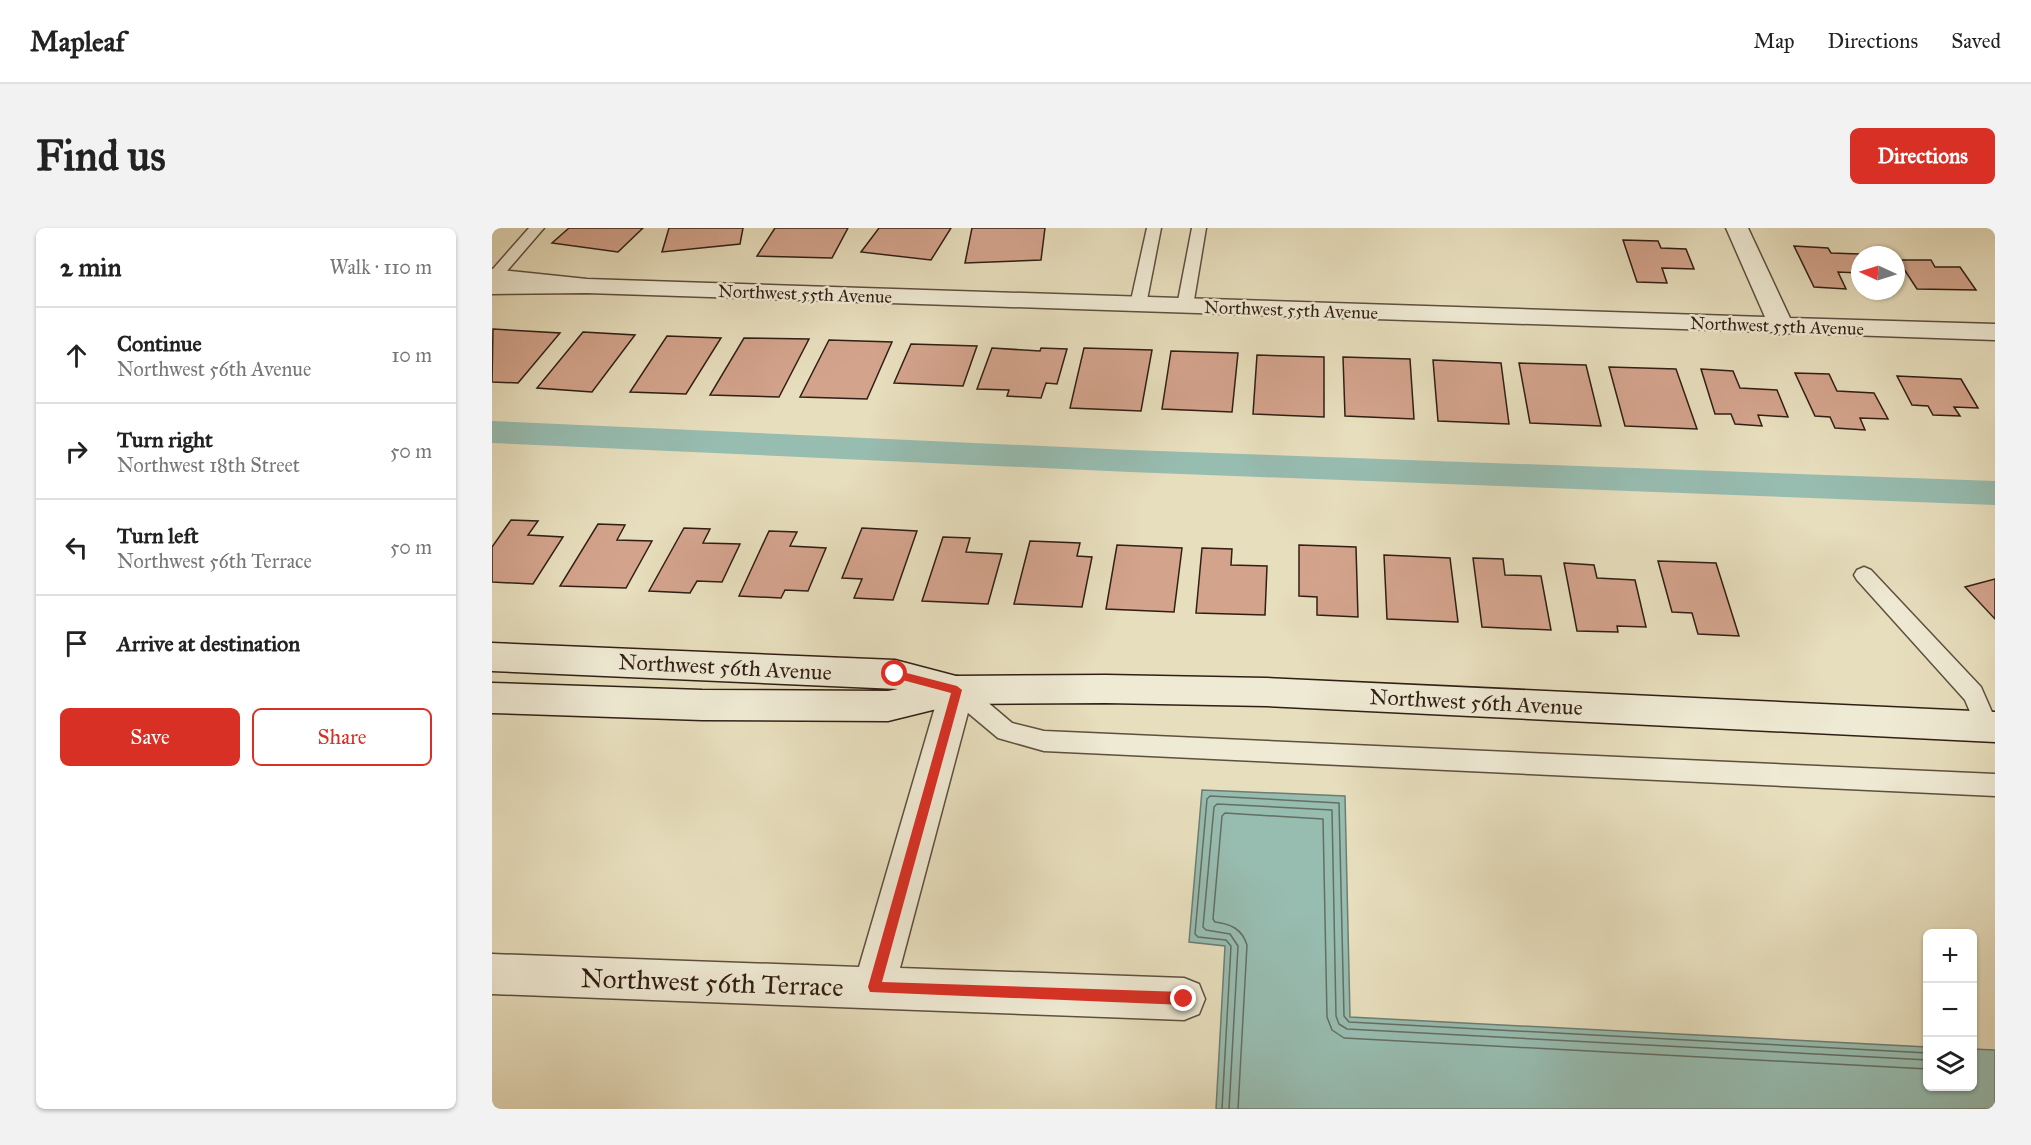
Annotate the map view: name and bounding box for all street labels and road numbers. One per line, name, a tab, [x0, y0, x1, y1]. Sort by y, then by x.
street label: Northwest 55th Avenue	[718, 280, 892, 308]
street label: Northwest 55th Avenue	[1204, 296, 1378, 324]
street label: Northwest 55th Avenue	[1690, 312, 1864, 340]
street label: Northwest 56th Avenue	[618, 648, 832, 686]
street label: Northwest 56th Avenue	[1369, 683, 1583, 721]
street label: Northwest 56th Terrace	[580, 961, 844, 1003]

